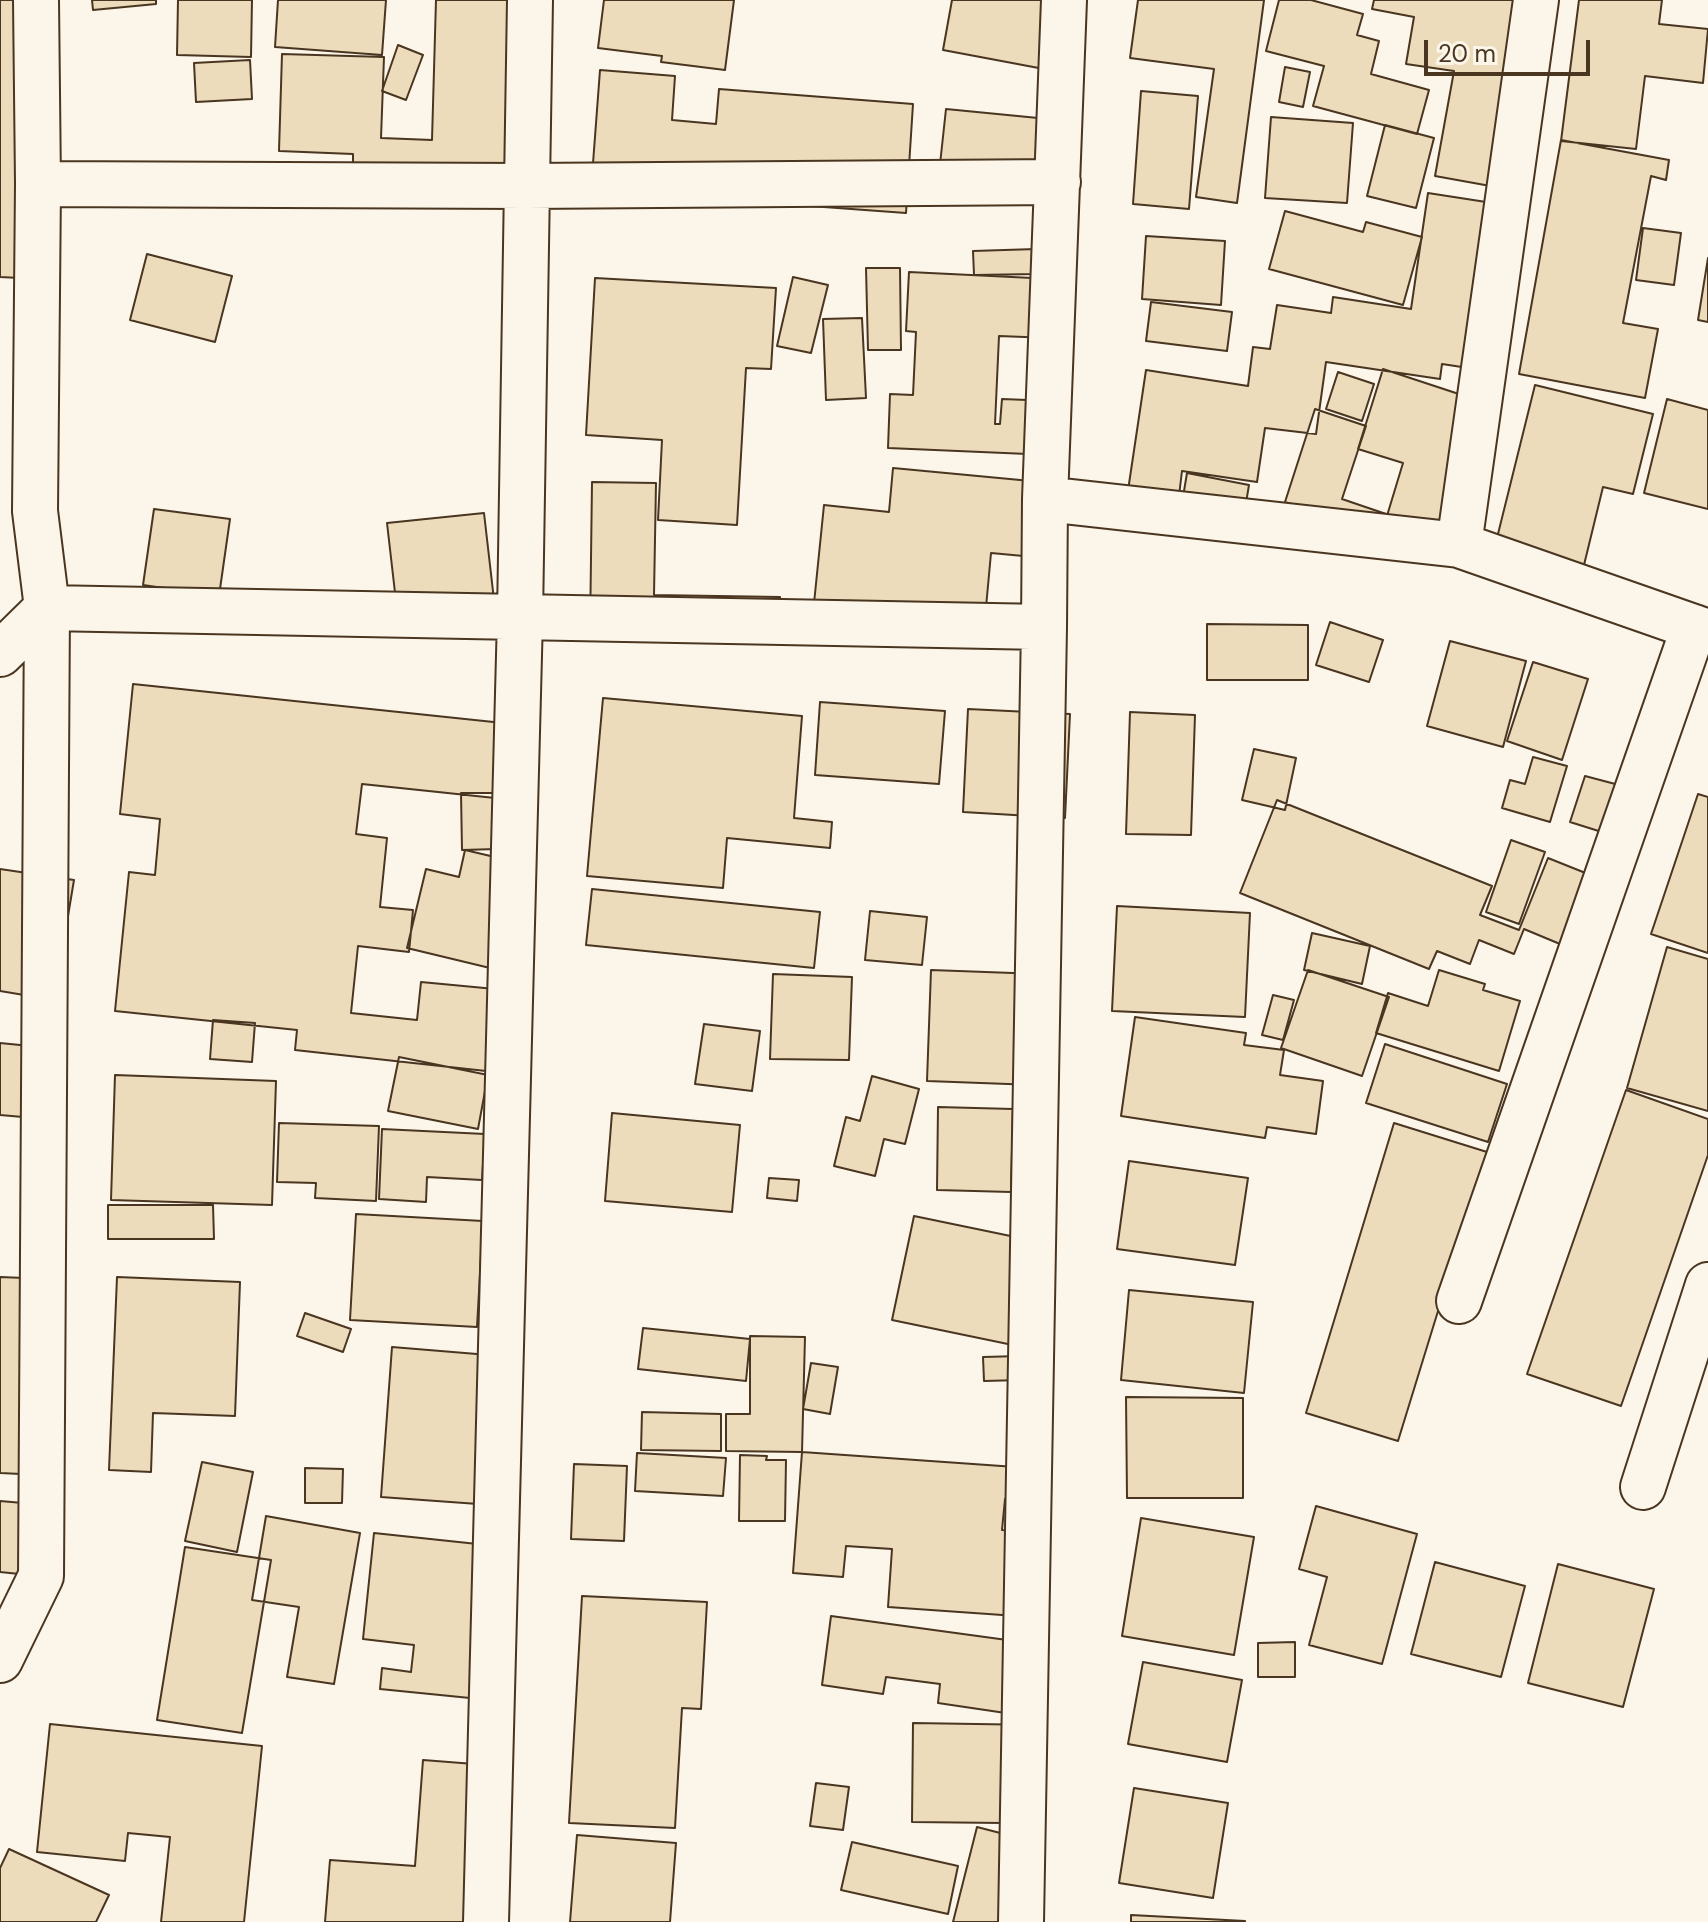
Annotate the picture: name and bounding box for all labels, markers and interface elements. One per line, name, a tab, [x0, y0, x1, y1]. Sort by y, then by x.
scale bar	[1428, 24, 1594, 74]
text: 20 m	[1438, 38, 1496, 69]

